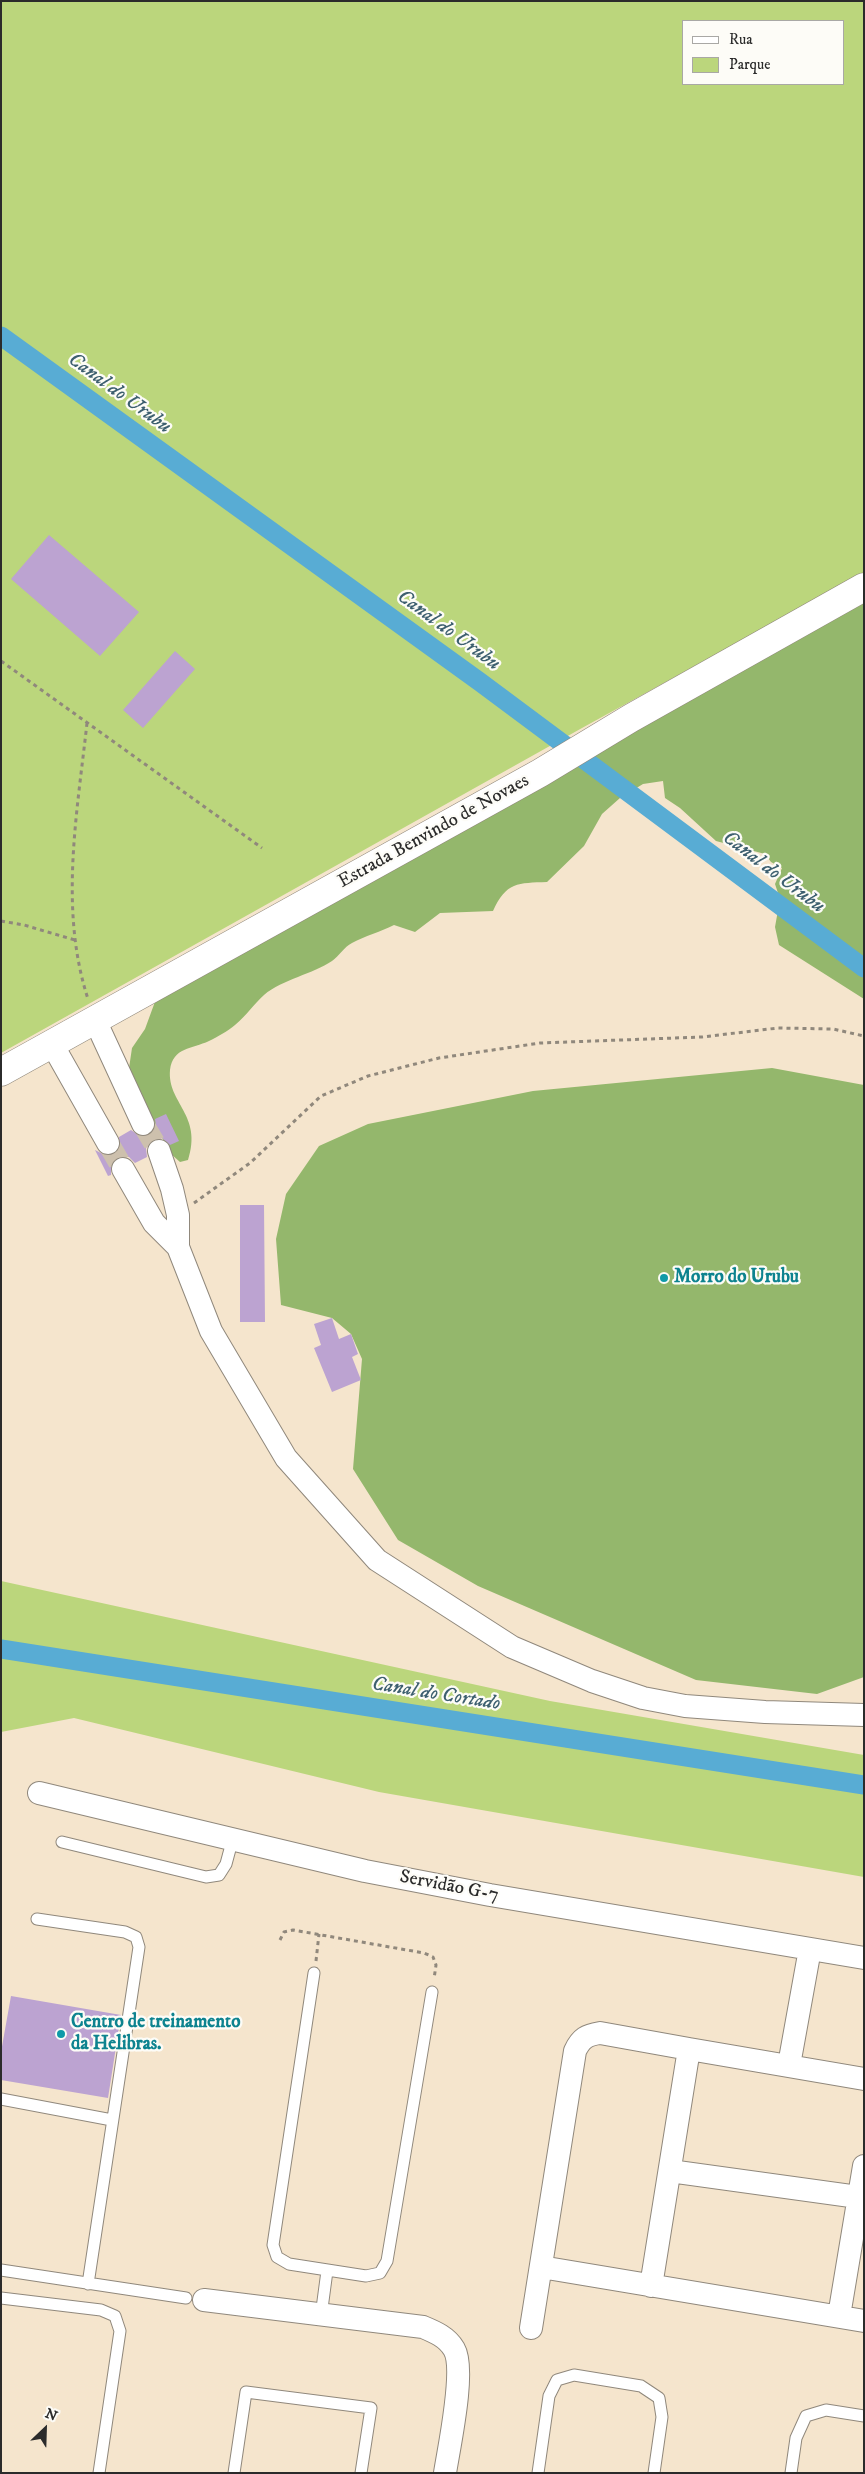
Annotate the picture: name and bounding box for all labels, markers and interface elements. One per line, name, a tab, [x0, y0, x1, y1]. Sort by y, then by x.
legend	[682, 20, 845, 85]
text: Rua	[729, 30, 753, 49]
text: Parque	[729, 55, 770, 74]
water label: Canal do Urubu	[63, 348, 175, 440]
water label: Canal do Urubu	[392, 585, 504, 677]
street label: Estrada Benvindo de Novaes	[335, 770, 533, 894]
water label: Canal do Urubu	[717, 827, 829, 919]
place label: Morro do Urubu	[674, 1267, 799, 1289]
marker: Morro do Urubu	[658, 1272, 670, 1284]
water label: Canal do Cortado	[370, 1673, 502, 1717]
street label: Servidão G-7	[398, 1866, 500, 1908]
place label: Centro de treinamento da Helibras.	[71, 2012, 240, 2056]
marker: Centro de treinamento da Helibras.	[55, 2028, 67, 2040]
north arrow	[20, 2404, 70, 2454]
text: N	[42, 2405, 60, 2426]

